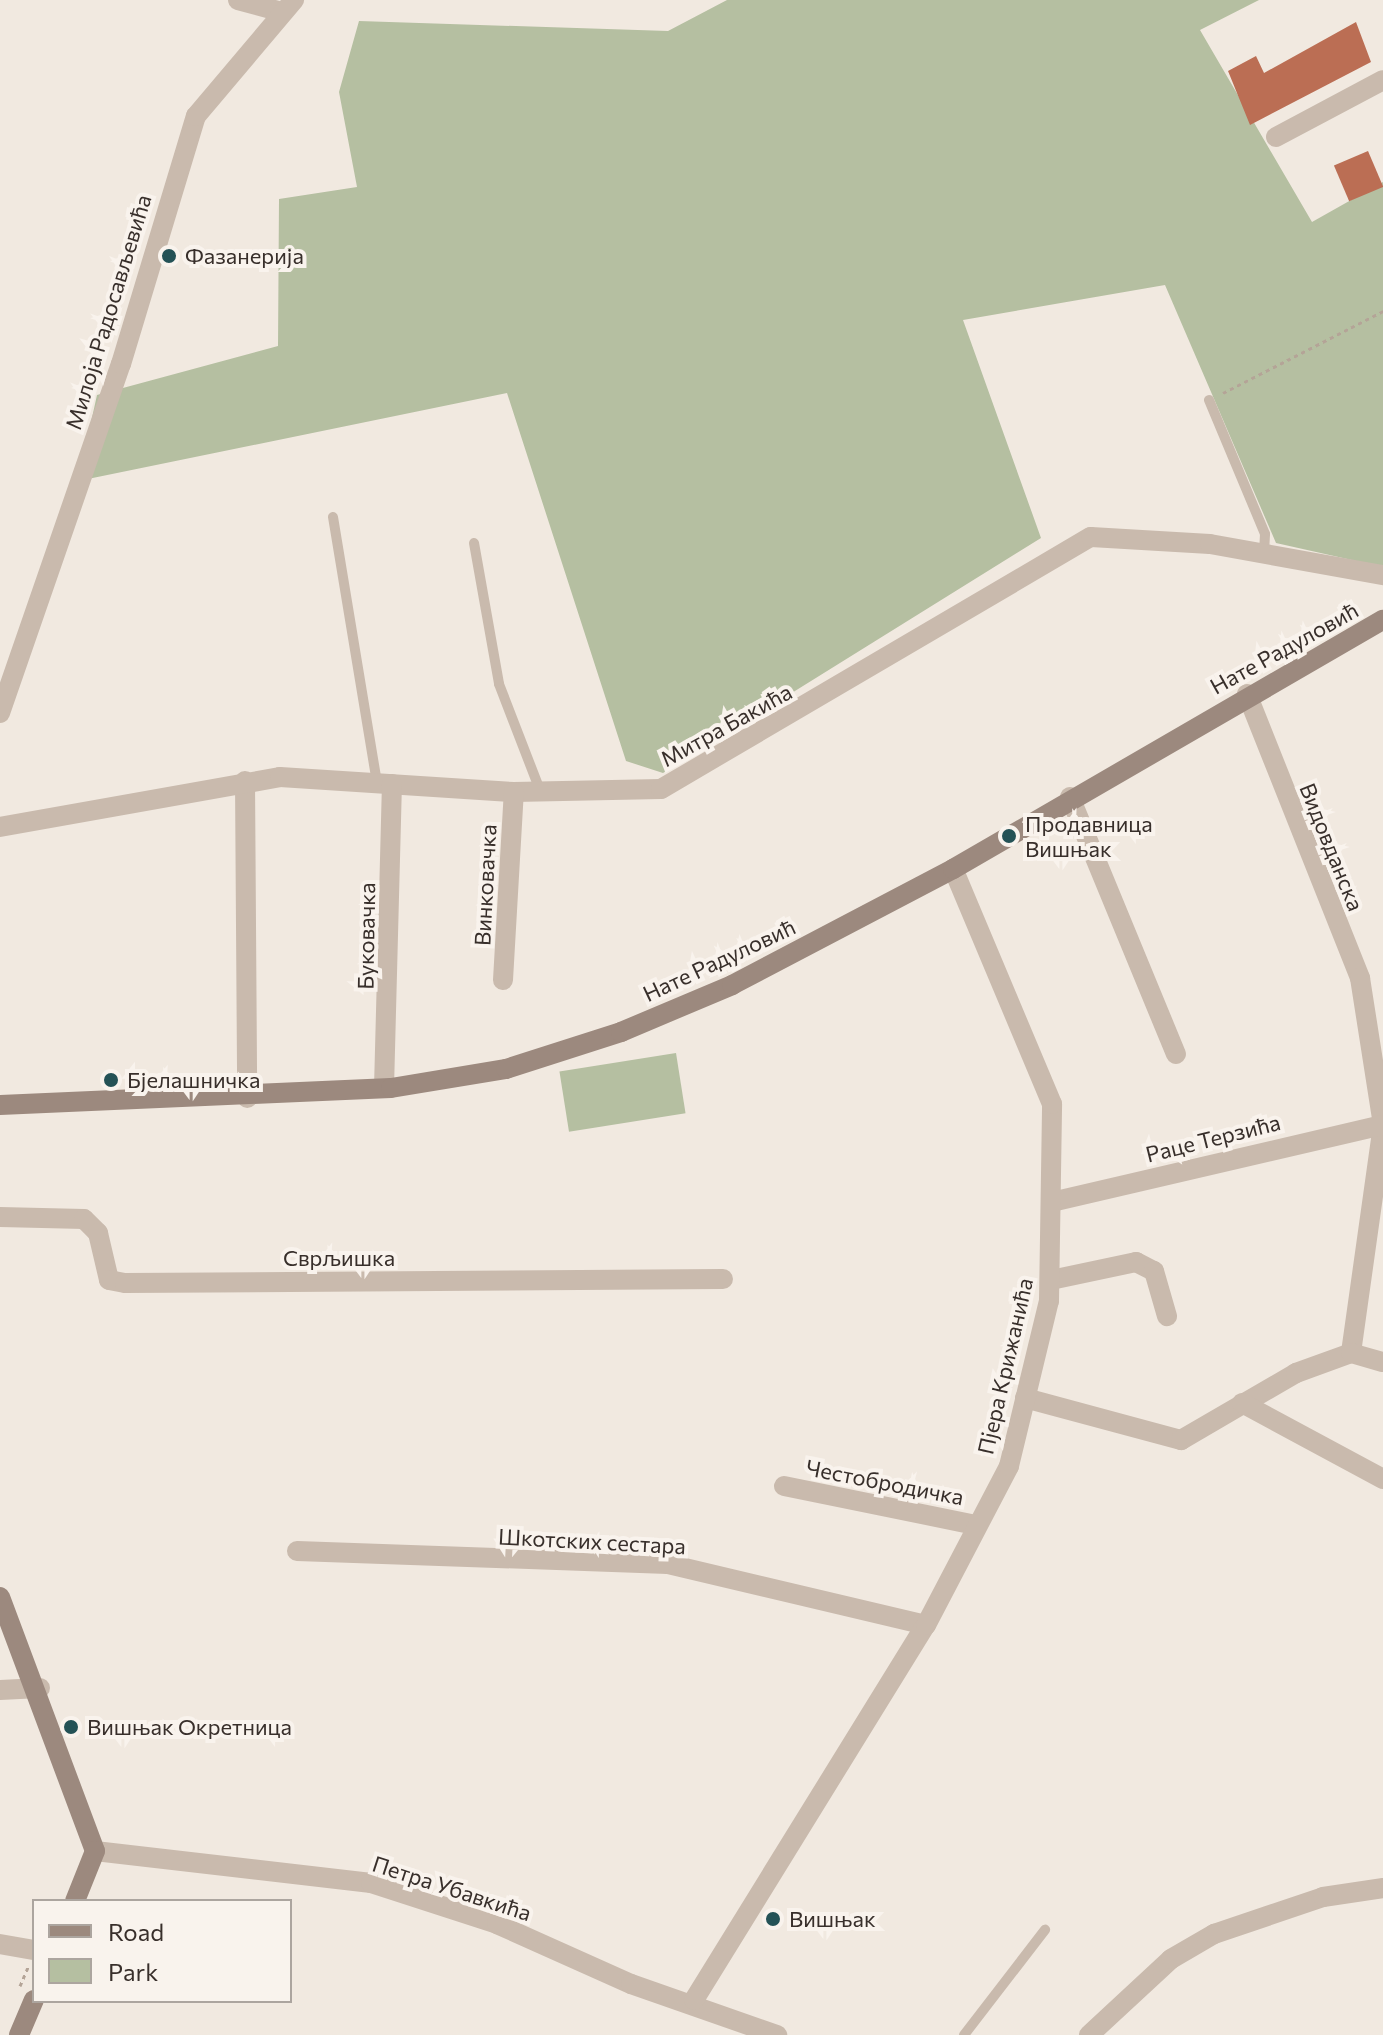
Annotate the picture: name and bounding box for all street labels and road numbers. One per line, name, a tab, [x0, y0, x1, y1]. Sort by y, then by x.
street label: Милоја Радосављевића	[60, 191, 156, 433]
street label: Нате Радуловић	[1205, 596, 1363, 700]
street label: Митра Бакића	[656, 678, 796, 772]
street label: Видовданска	[1294, 779, 1370, 915]
street label: Винковачка	[469, 824, 501, 946]
street label: Буковачка	[352, 882, 380, 990]
street label: Нате Радуловић	[639, 913, 799, 1007]
street label: Раце Терзића	[1143, 1109, 1283, 1167]
street label: Сврљишка	[283, 1245, 395, 1271]
street label: Пјера Крижанића	[972, 1275, 1038, 1457]
street label: Честобродичка	[804, 1454, 966, 1510]
street label: Шкотских сестара	[497, 1523, 687, 1559]
street label: Петра Убавкића	[369, 1850, 535, 1926]

